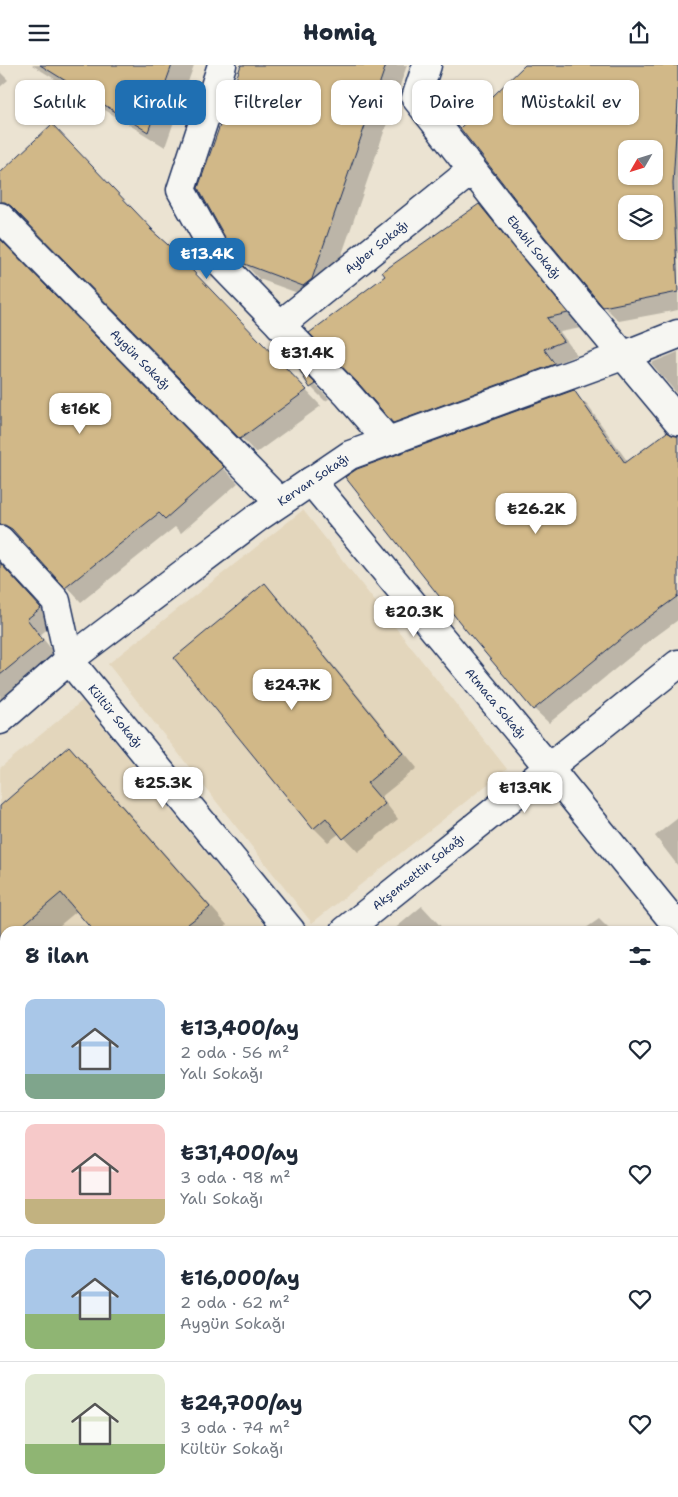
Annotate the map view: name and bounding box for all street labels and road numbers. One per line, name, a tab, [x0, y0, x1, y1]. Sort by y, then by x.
street label: Ebabil Sokağı	[503, 212, 565, 283]
street label: Ayber Sokağı	[341, 217, 412, 278]
street label: Aygün Sokağı	[107, 326, 174, 394]
street label: Kervan Sokağı	[274, 450, 352, 510]
street label: Atmaca Sokağı	[462, 665, 529, 742]
street label: Kültür Sokağı	[84, 681, 146, 751]
street label: Akşemsettin Sokağı	[369, 830, 468, 914]

